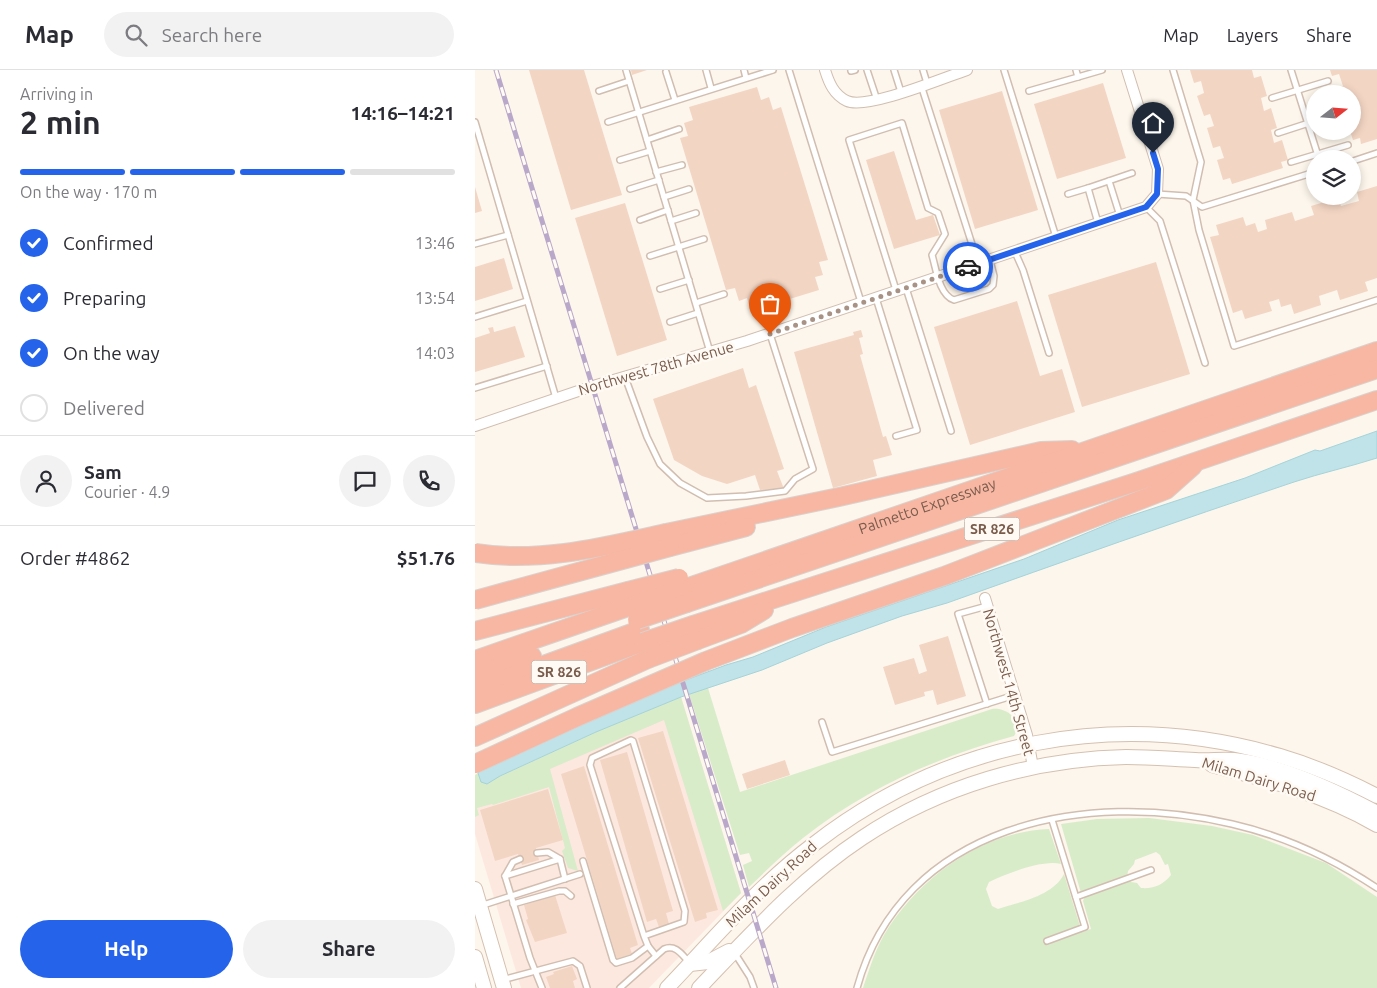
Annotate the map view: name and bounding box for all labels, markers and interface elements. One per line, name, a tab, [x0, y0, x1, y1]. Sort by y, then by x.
search box	[104, 12, 454, 57]
text: Map	[25, 21, 74, 48]
icon: search	[122, 21, 150, 49]
text: Search here	[162, 24, 262, 46]
text: Map	[1163, 25, 1199, 45]
text: Layers	[1227, 25, 1278, 45]
text: Share	[1306, 25, 1352, 45]
text: Arriving in	[20, 85, 93, 103]
north arrow	[1306, 85, 1361, 140]
map controls	[1306, 85, 1361, 205]
text: 14:16–14:21	[350, 102, 455, 124]
pin	[1132, 102, 1174, 153]
text: 2 min	[20, 104, 101, 140]
icon: home	[1139, 109, 1167, 137]
button: layers	[1306, 150, 1361, 205]
text: On the way · 170 m	[20, 183, 157, 201]
icon: check	[20, 229, 48, 257]
text: Confirmed	[63, 232, 154, 254]
text: 13:46	[415, 234, 455, 252]
courier	[943, 242, 993, 292]
icon: car	[954, 253, 982, 281]
pin	[749, 283, 791, 334]
icon: check	[20, 284, 48, 312]
text: Preparing	[63, 287, 147, 309]
text: 13:54	[415, 289, 455, 307]
icon: bag	[756, 290, 784, 318]
street label: Northwest 78th Avenue	[576, 338, 736, 398]
icon: check	[20, 339, 48, 367]
text: On the way	[63, 342, 160, 364]
text: 14:03	[415, 344, 455, 362]
text: Delivered	[63, 397, 145, 419]
button: person	[20, 455, 72, 507]
button: chat	[339, 455, 391, 507]
button: phone	[403, 455, 455, 507]
text: Sam	[84, 461, 122, 483]
street label: Palmetto Expressway	[856, 474, 998, 537]
text: Courier · 4.9	[84, 483, 170, 501]
road number: SR 826	[965, 518, 1019, 540]
text: Order #4862	[20, 547, 130, 569]
text: $51.76	[397, 547, 455, 569]
street label: Northwest 14th Street	[980, 607, 1038, 758]
road number: SR 826	[531, 660, 587, 684]
street label: Milam Dairy Road	[1200, 754, 1318, 804]
street label: Milam Dairy Road	[722, 838, 820, 930]
button: Help	[20, 920, 233, 978]
button: Share	[243, 920, 455, 978]

